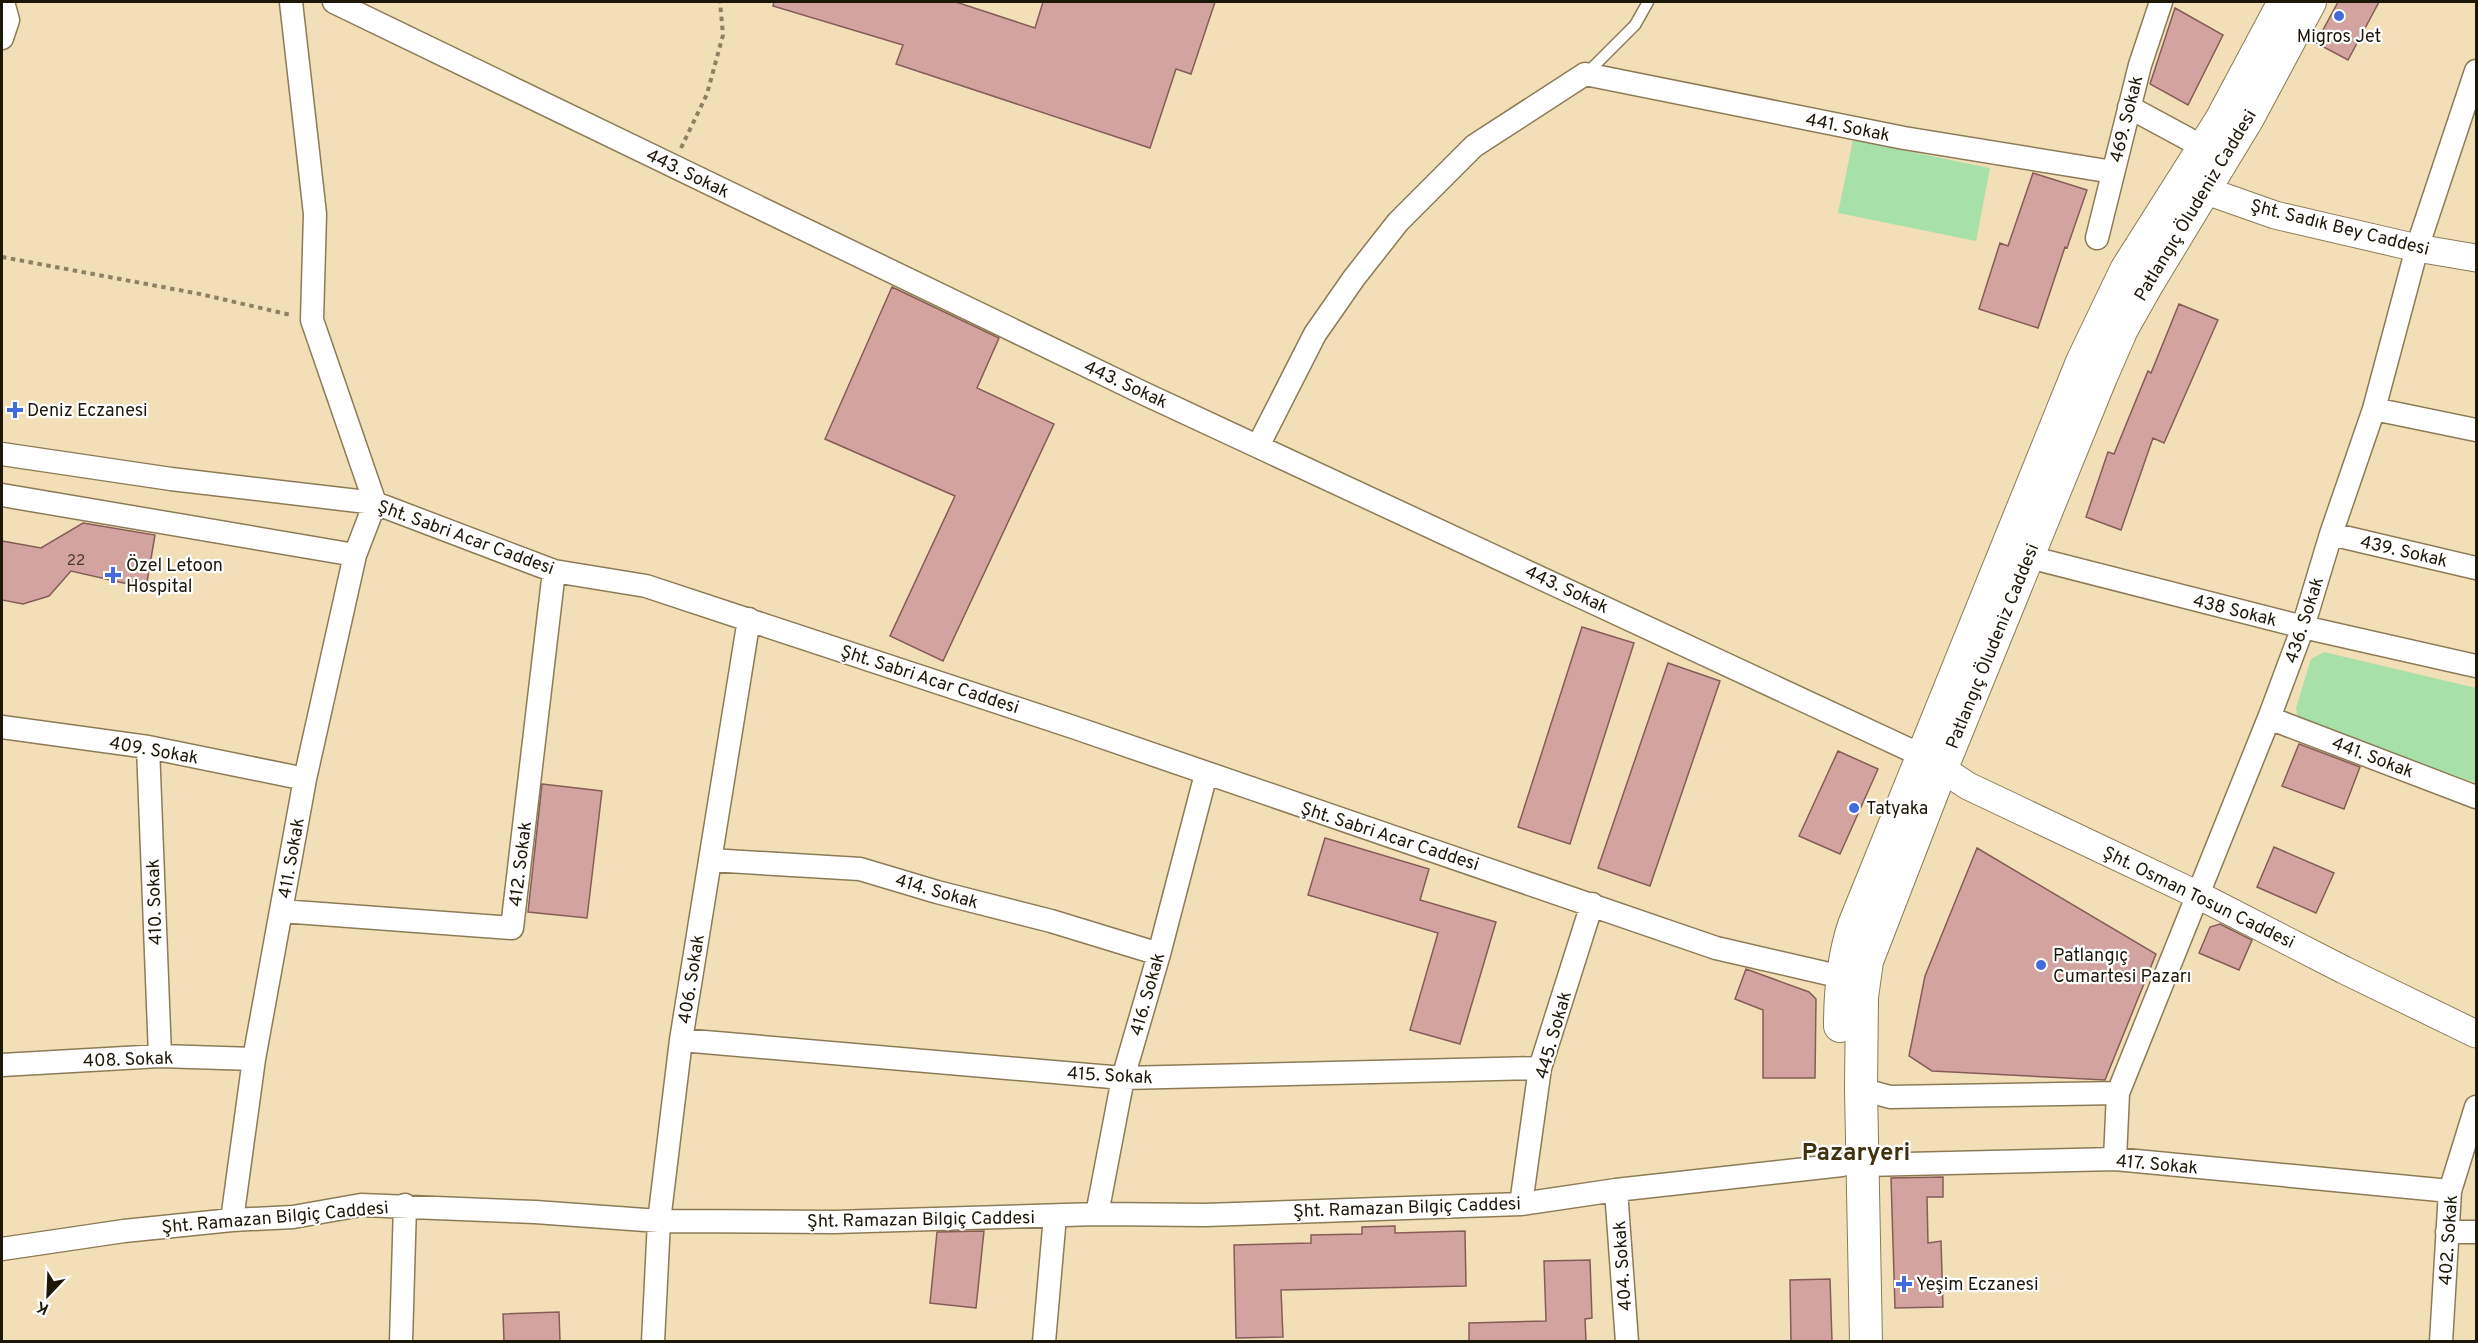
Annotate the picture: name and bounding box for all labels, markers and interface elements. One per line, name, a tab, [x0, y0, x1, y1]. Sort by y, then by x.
marker: Migros Jet	[2332, 9, 2346, 23]
place label: Migros Jet	[2297, 26, 2381, 49]
street label: 469. Sokak	[2106, 73, 2149, 165]
street label: Patlangıç Öludeniz Caddesi	[2128, 105, 2263, 306]
street label: 441. Sokak	[1803, 109, 1892, 148]
street label: 443. Sokak	[642, 144, 733, 204]
street label: Şht. Sadık Bey Caddesi	[2248, 195, 2431, 262]
street label: 443. Sokak	[1080, 356, 1171, 415]
place label: Deniz Eczanesi	[27, 400, 148, 423]
marker: Deniz Eczanesi	[8, 403, 22, 417]
street label: Şht. Sabri Acar Caddesi	[374, 496, 557, 581]
street label: 439. Sokak	[2358, 531, 2450, 574]
street label: Patlangıç Öludeniz Caddesi	[1940, 540, 2045, 753]
house number: 22	[67, 552, 85, 571]
place label: Özel Letoon Hospital	[126, 553, 223, 599]
street label: 443. Sokak	[1521, 561, 1612, 620]
marker: Özel Letoon Hospital	[104, 566, 122, 584]
street label: 436. Sokak	[2281, 574, 2330, 667]
street label: 438 Sokak	[2190, 590, 2279, 633]
street label: Şht. Sabri Acar Caddesi	[837, 641, 1022, 720]
street label: 409. Sokak	[107, 732, 200, 771]
street label: 441. Sokak	[2328, 732, 2417, 785]
street label: Şht. Sabri Acar Caddesi	[1297, 798, 1482, 877]
place label: Tatyaka	[1866, 798, 1928, 821]
marker: Tatyaka	[1847, 801, 1861, 815]
street label: 411. Sokak	[274, 816, 311, 900]
street label: 412. Sokak	[505, 820, 538, 908]
street label: Şht. Osman Tosun Caddesi	[2099, 842, 2298, 955]
street label: 410. Sokak	[142, 858, 168, 946]
street label: 414. Sokak	[892, 870, 981, 915]
street label: 406. Sokak	[674, 933, 711, 1026]
place label: Patlangıç Cumartesi Pazarı	[2053, 945, 2191, 989]
street label: 416. Sokak	[1126, 950, 1171, 1039]
marker: Patlangıç Cumartesi Pazarı	[2034, 958, 2048, 972]
street label: 445. Sokak	[1531, 989, 1578, 1082]
street label: 408. Sokak	[82, 1047, 174, 1074]
street label: 415. Sokak	[1066, 1063, 1153, 1090]
district label: Pazaryeri	[1802, 1139, 1910, 1169]
street label: 417. Sokak	[2115, 1150, 2199, 1181]
street label: Şht. Ramazan Bilgiç Caddesi	[1293, 1193, 1521, 1224]
street label: 402. Sokak	[2435, 1194, 2464, 1286]
street label: Şht. Ramazan Bilgiç Caddesi	[161, 1197, 390, 1240]
street label: Şht. Ramazan Bilgiç Caddesi	[807, 1207, 1035, 1234]
street label: 404. Sokak	[1609, 1220, 1638, 1312]
north arrow	[18, 1265, 78, 1325]
place label: Yeşim Eczanesi	[1916, 1274, 2039, 1297]
marker: Yeşim Eczanesi	[1897, 1277, 1911, 1291]
text: K	[34, 1296, 52, 1318]

